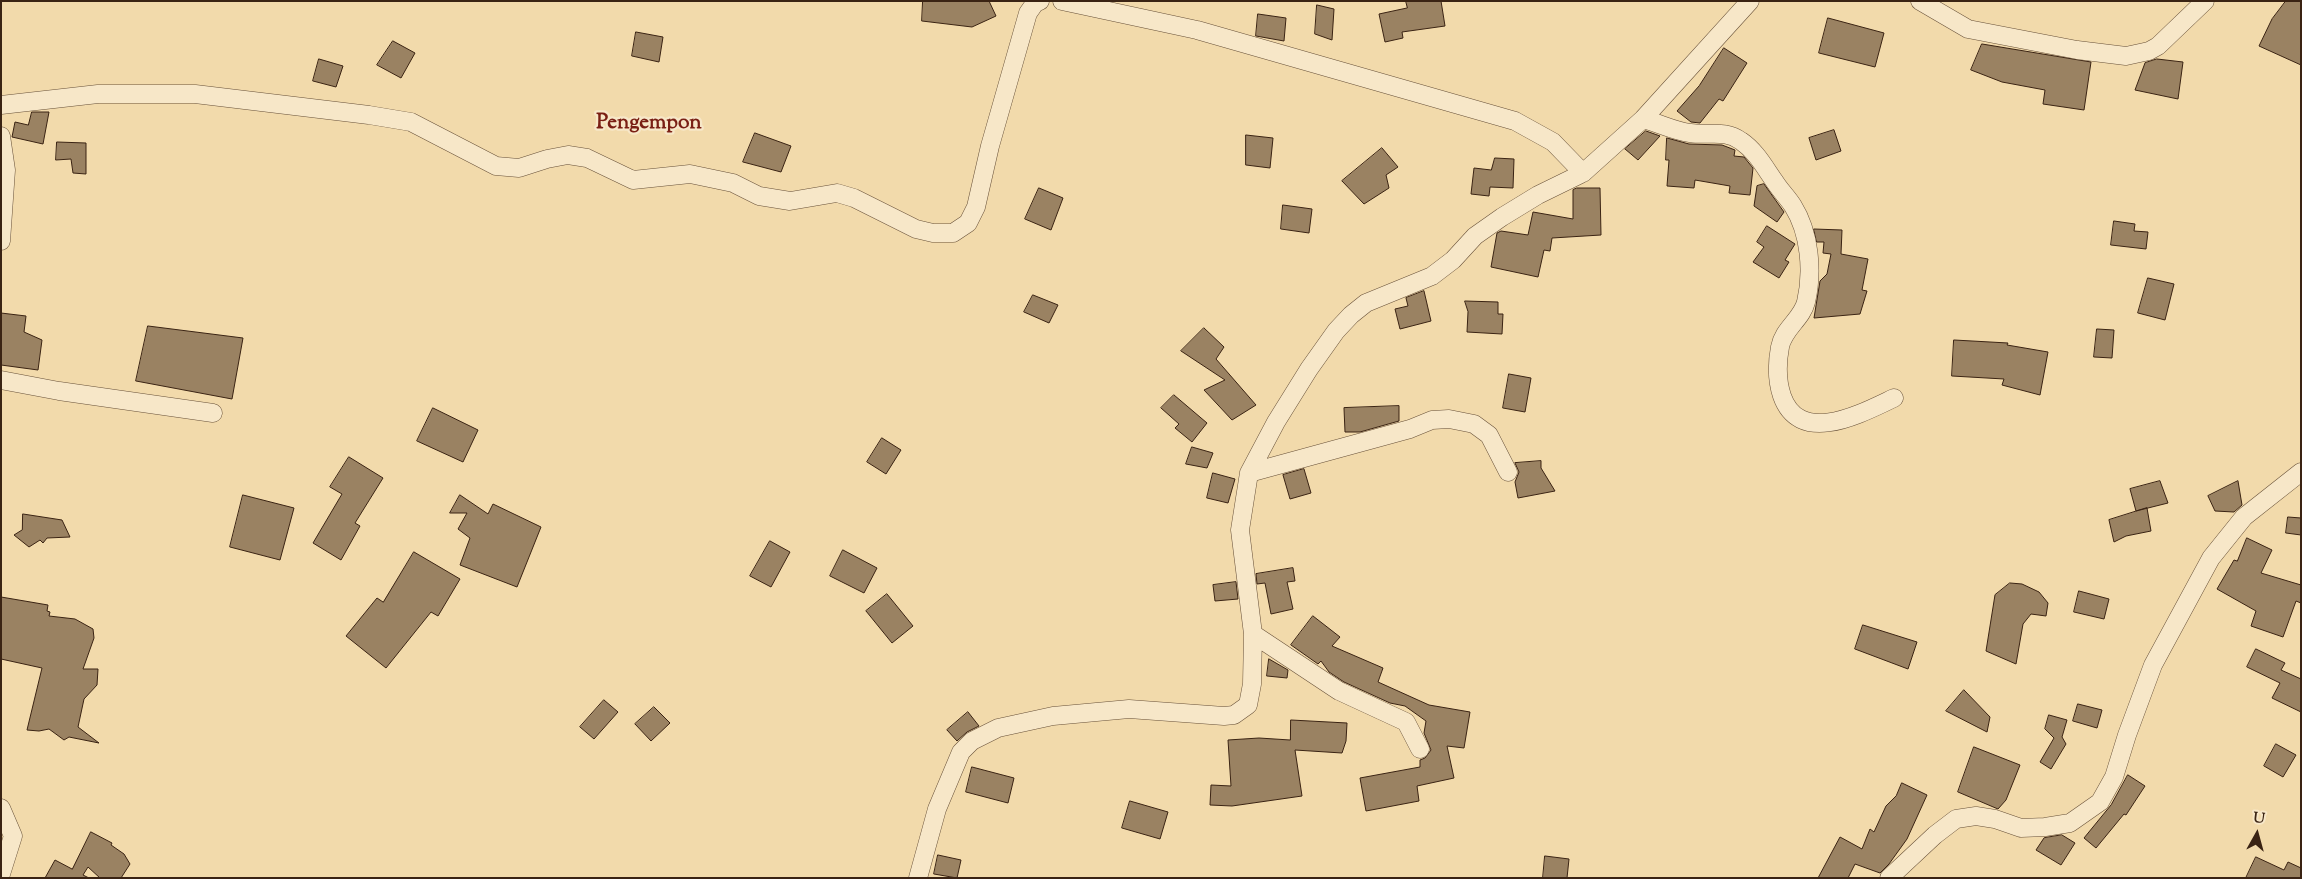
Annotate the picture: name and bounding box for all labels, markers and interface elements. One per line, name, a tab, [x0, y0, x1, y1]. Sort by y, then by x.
district label: Pengempon	[596, 111, 702, 137]
text: U	[2252, 808, 2266, 830]
north arrow	[2232, 809, 2282, 859]

